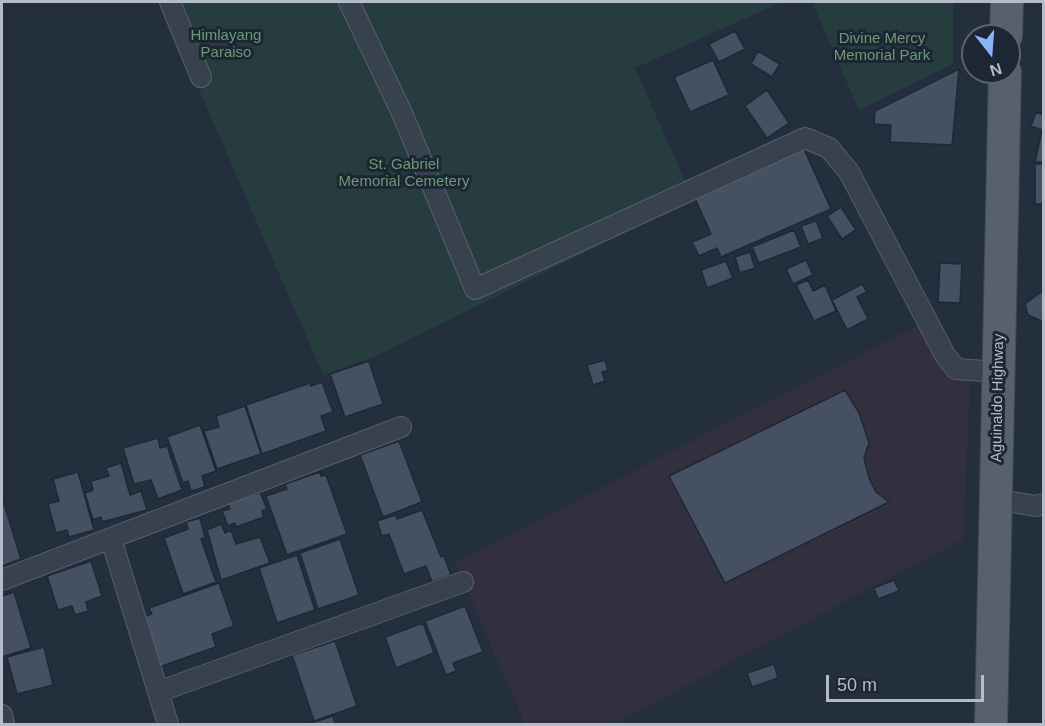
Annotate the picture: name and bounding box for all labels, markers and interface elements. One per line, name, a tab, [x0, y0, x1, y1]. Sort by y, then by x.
north arrow	[961, 24, 1021, 84]
park label: Himlayang Paraiso	[191, 27, 261, 62]
park label: Divine Mercy Memorial Park	[834, 30, 930, 65]
text: N	[988, 60, 1004, 80]
park label: St. Gabriel Memorial Cemetery	[339, 156, 469, 191]
street label: Aguinaldo Highway	[988, 334, 1008, 462]
scale bar	[829, 663, 986, 701]
text: 50 m	[837, 675, 877, 695]

